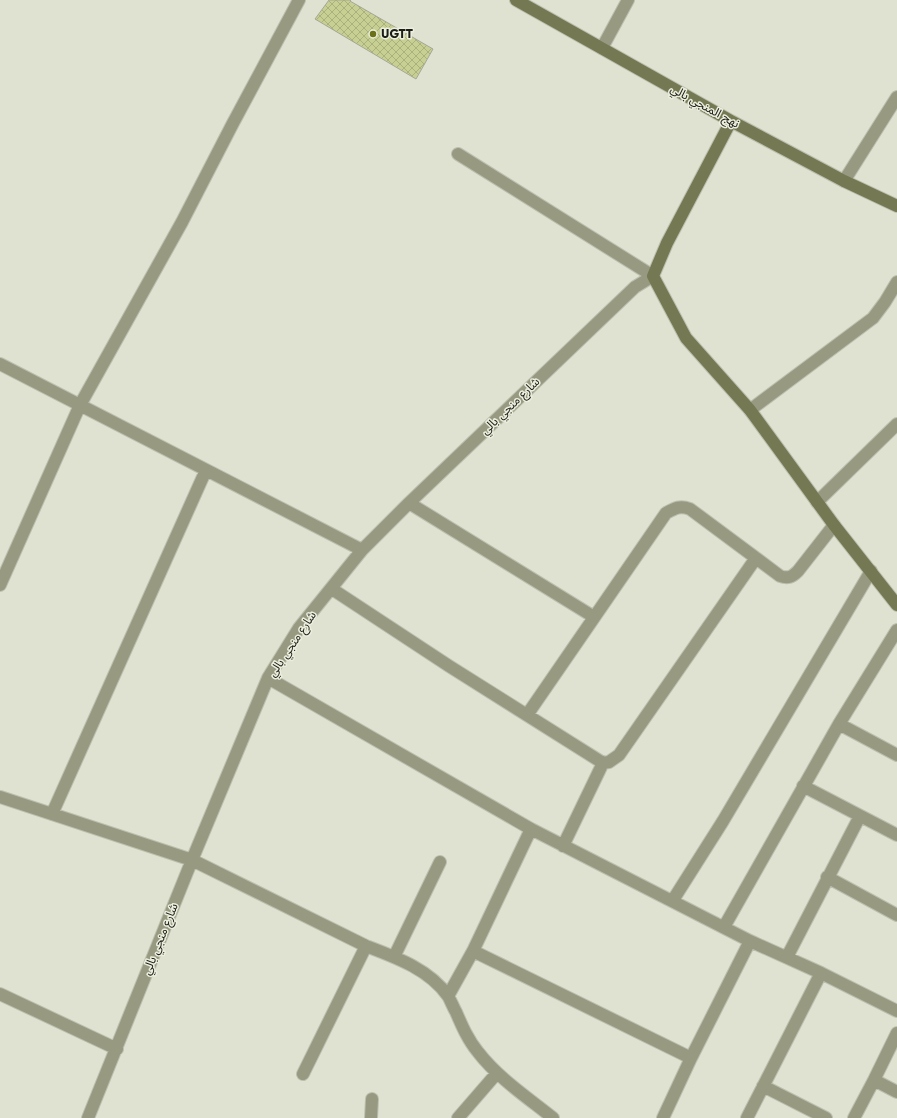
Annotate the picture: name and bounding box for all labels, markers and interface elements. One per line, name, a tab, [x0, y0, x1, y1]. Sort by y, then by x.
place label: UGTT	[381, 25, 413, 43]
marker: UGTT	[368, 29, 378, 39]
street label: نهج المنجي بالي	[667, 80, 743, 133]
street label: شارع منجي بالي	[476, 373, 544, 439]
street label: شارع منجي بالي	[263, 607, 321, 681]
street label: شارع منجي بالي	[137, 900, 183, 978]

